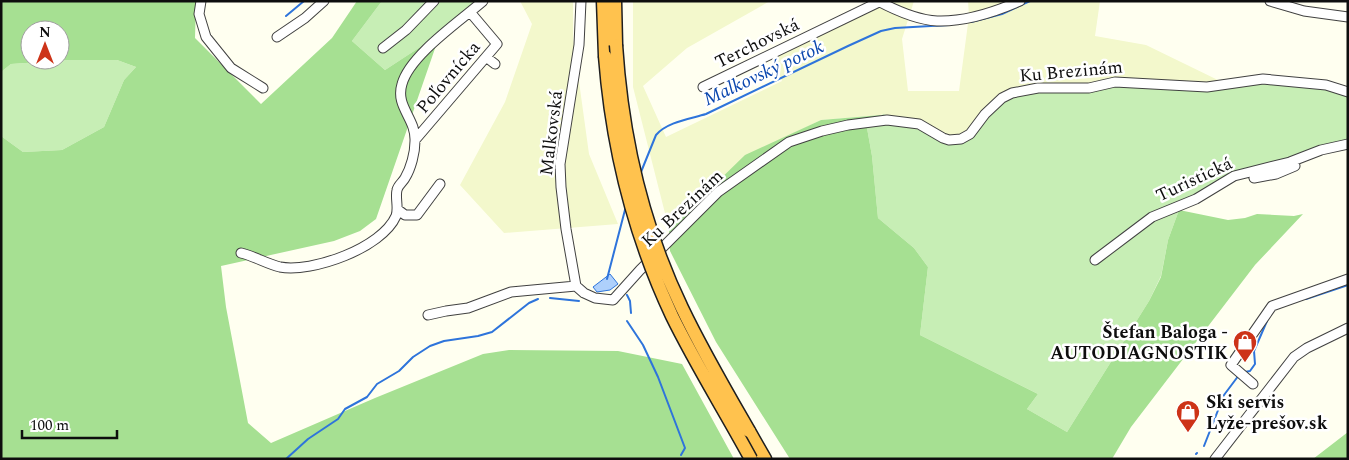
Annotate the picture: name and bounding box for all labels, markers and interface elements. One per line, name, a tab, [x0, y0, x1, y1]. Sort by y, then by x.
street label: Terchovská	[710, 11, 804, 76]
north arrow	[20, 20, 70, 70]
text: N	[39, 22, 51, 43]
water label: Malkovský potok	[698, 33, 829, 114]
street label: Poľovnícka	[410, 35, 487, 120]
street label: Ku Brezinám	[1018, 54, 1124, 89]
street label: Malkovská	[533, 89, 570, 177]
street label: Turistická	[1152, 150, 1237, 209]
street label: Ku Brezinám	[635, 163, 729, 254]
place label: Štefan Baloga - AUTODIAGNOSTIK	[1050, 319, 1228, 367]
shop icon: Štefan Baloga - AUTODIAGNOSTIK	[1232, 329, 1258, 363]
place label: Ski servis Lyže-prešov.sk	[1206, 389, 1328, 437]
shop icon: Ski servis Lyže-prešov.sk	[1175, 399, 1201, 433]
scale bar	[22, 408, 118, 440]
text: 100 m	[30, 414, 69, 437]

